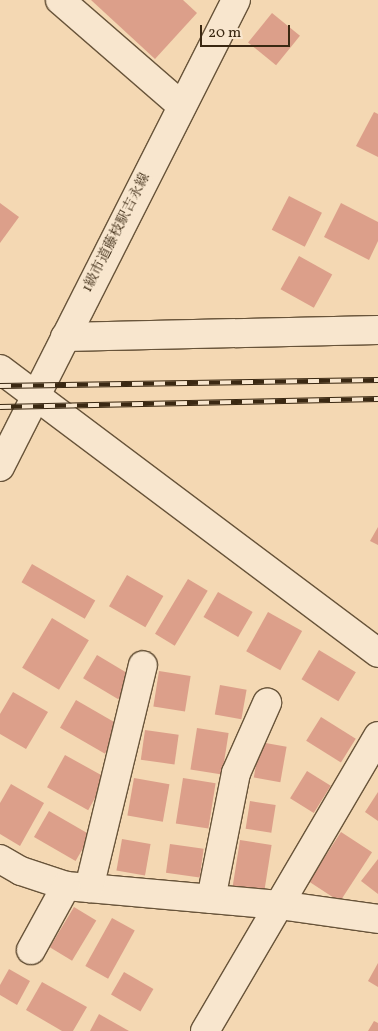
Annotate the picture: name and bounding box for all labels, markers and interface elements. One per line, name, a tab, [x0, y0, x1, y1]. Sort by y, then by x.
scale bar	[203, 15, 293, 47]
text: 20 m	[208, 23, 241, 44]
street label: 1級市道藤枝駅吉永線	[80, 171, 154, 295]

